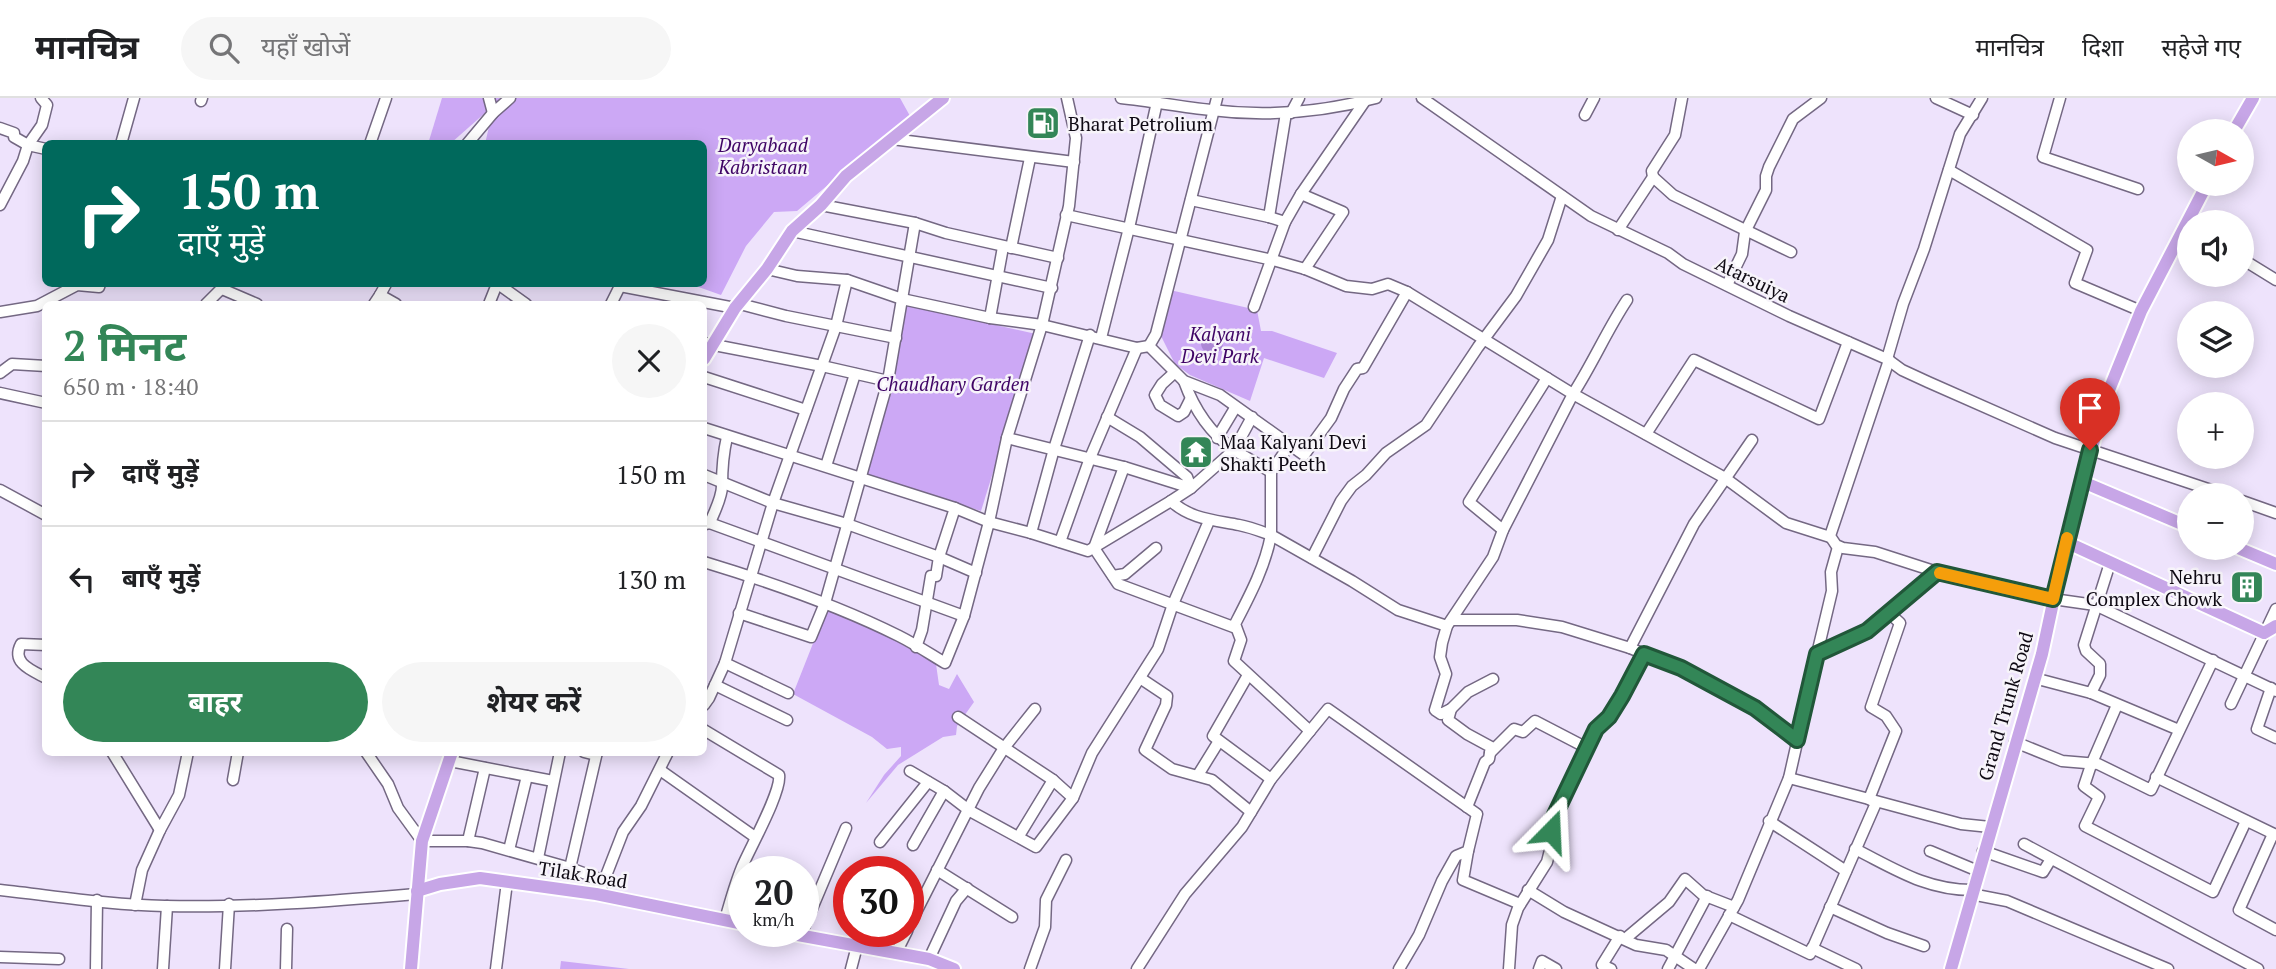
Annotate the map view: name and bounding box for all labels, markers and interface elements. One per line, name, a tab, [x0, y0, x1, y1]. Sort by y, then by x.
search box	[181, 17, 671, 80]
text: मानचित्र	[35, 25, 139, 68]
icon: search	[205, 29, 243, 67]
text: यहाँ खोजें	[261, 29, 350, 63]
text: मानचित्र	[1976, 31, 2044, 63]
text: दिशा	[2082, 31, 2124, 63]
text: सहेजे गए	[2162, 31, 2241, 63]
fuel station icon: Bharat Petrolium	[1024, 104, 1062, 142]
place label: Bharat Petrolium	[1068, 111, 1213, 136]
north arrow	[2177, 119, 2254, 196]
map controls	[2177, 119, 2254, 560]
park label: Daryabaad Kabristaan	[717, 132, 809, 179]
text: 150 m	[178, 158, 320, 223]
icon: right	[63, 168, 154, 259]
button: sound	[2177, 210, 2254, 287]
text: दाएँ मुड़ें	[178, 221, 265, 263]
street label: Atarsuiya	[1712, 250, 1795, 308]
button: layers	[2177, 301, 2254, 378]
text: 2 मिनट	[63, 317, 186, 373]
park label: Kalyani Devi Park	[1180, 321, 1260, 368]
button: close	[612, 324, 686, 398]
text: 650 m · 18:40	[63, 371, 198, 402]
park label: Chaudhary Garden	[876, 371, 1030, 396]
pin	[2060, 378, 2120, 450]
icon: arrive	[2071, 389, 2109, 427]
button: +	[2177, 392, 2254, 469]
place label: Maa Kalyani Devi Shakti Peeth	[1220, 429, 1367, 476]
temple icon: Maa Kalyani Devi Shakti Peeth	[1177, 433, 1215, 471]
icon: right	[63, 455, 101, 493]
text: दाएँ मुड़ें	[122, 455, 199, 489]
text: 150 m	[616, 457, 686, 491]
button: −	[2177, 483, 2254, 560]
icon: left	[63, 560, 101, 598]
text: बाएँ मुड़ें	[122, 560, 200, 594]
text: 130 m	[616, 562, 686, 596]
place label: Nehru Complex Chowk	[2086, 564, 2222, 611]
building icon: Nehru Complex Chowk	[2228, 568, 2266, 606]
street label: Grand Trunk Road	[1972, 628, 2038, 783]
button: बाहर	[63, 662, 368, 742]
button: शेयर करें	[382, 662, 686, 742]
position arrow	[1514, 794, 1588, 868]
street label: Tilak Road	[537, 855, 630, 893]
speed limit sign: 30	[833, 856, 924, 947]
text: 20	[754, 869, 793, 915]
text: km/h	[753, 907, 794, 931]

